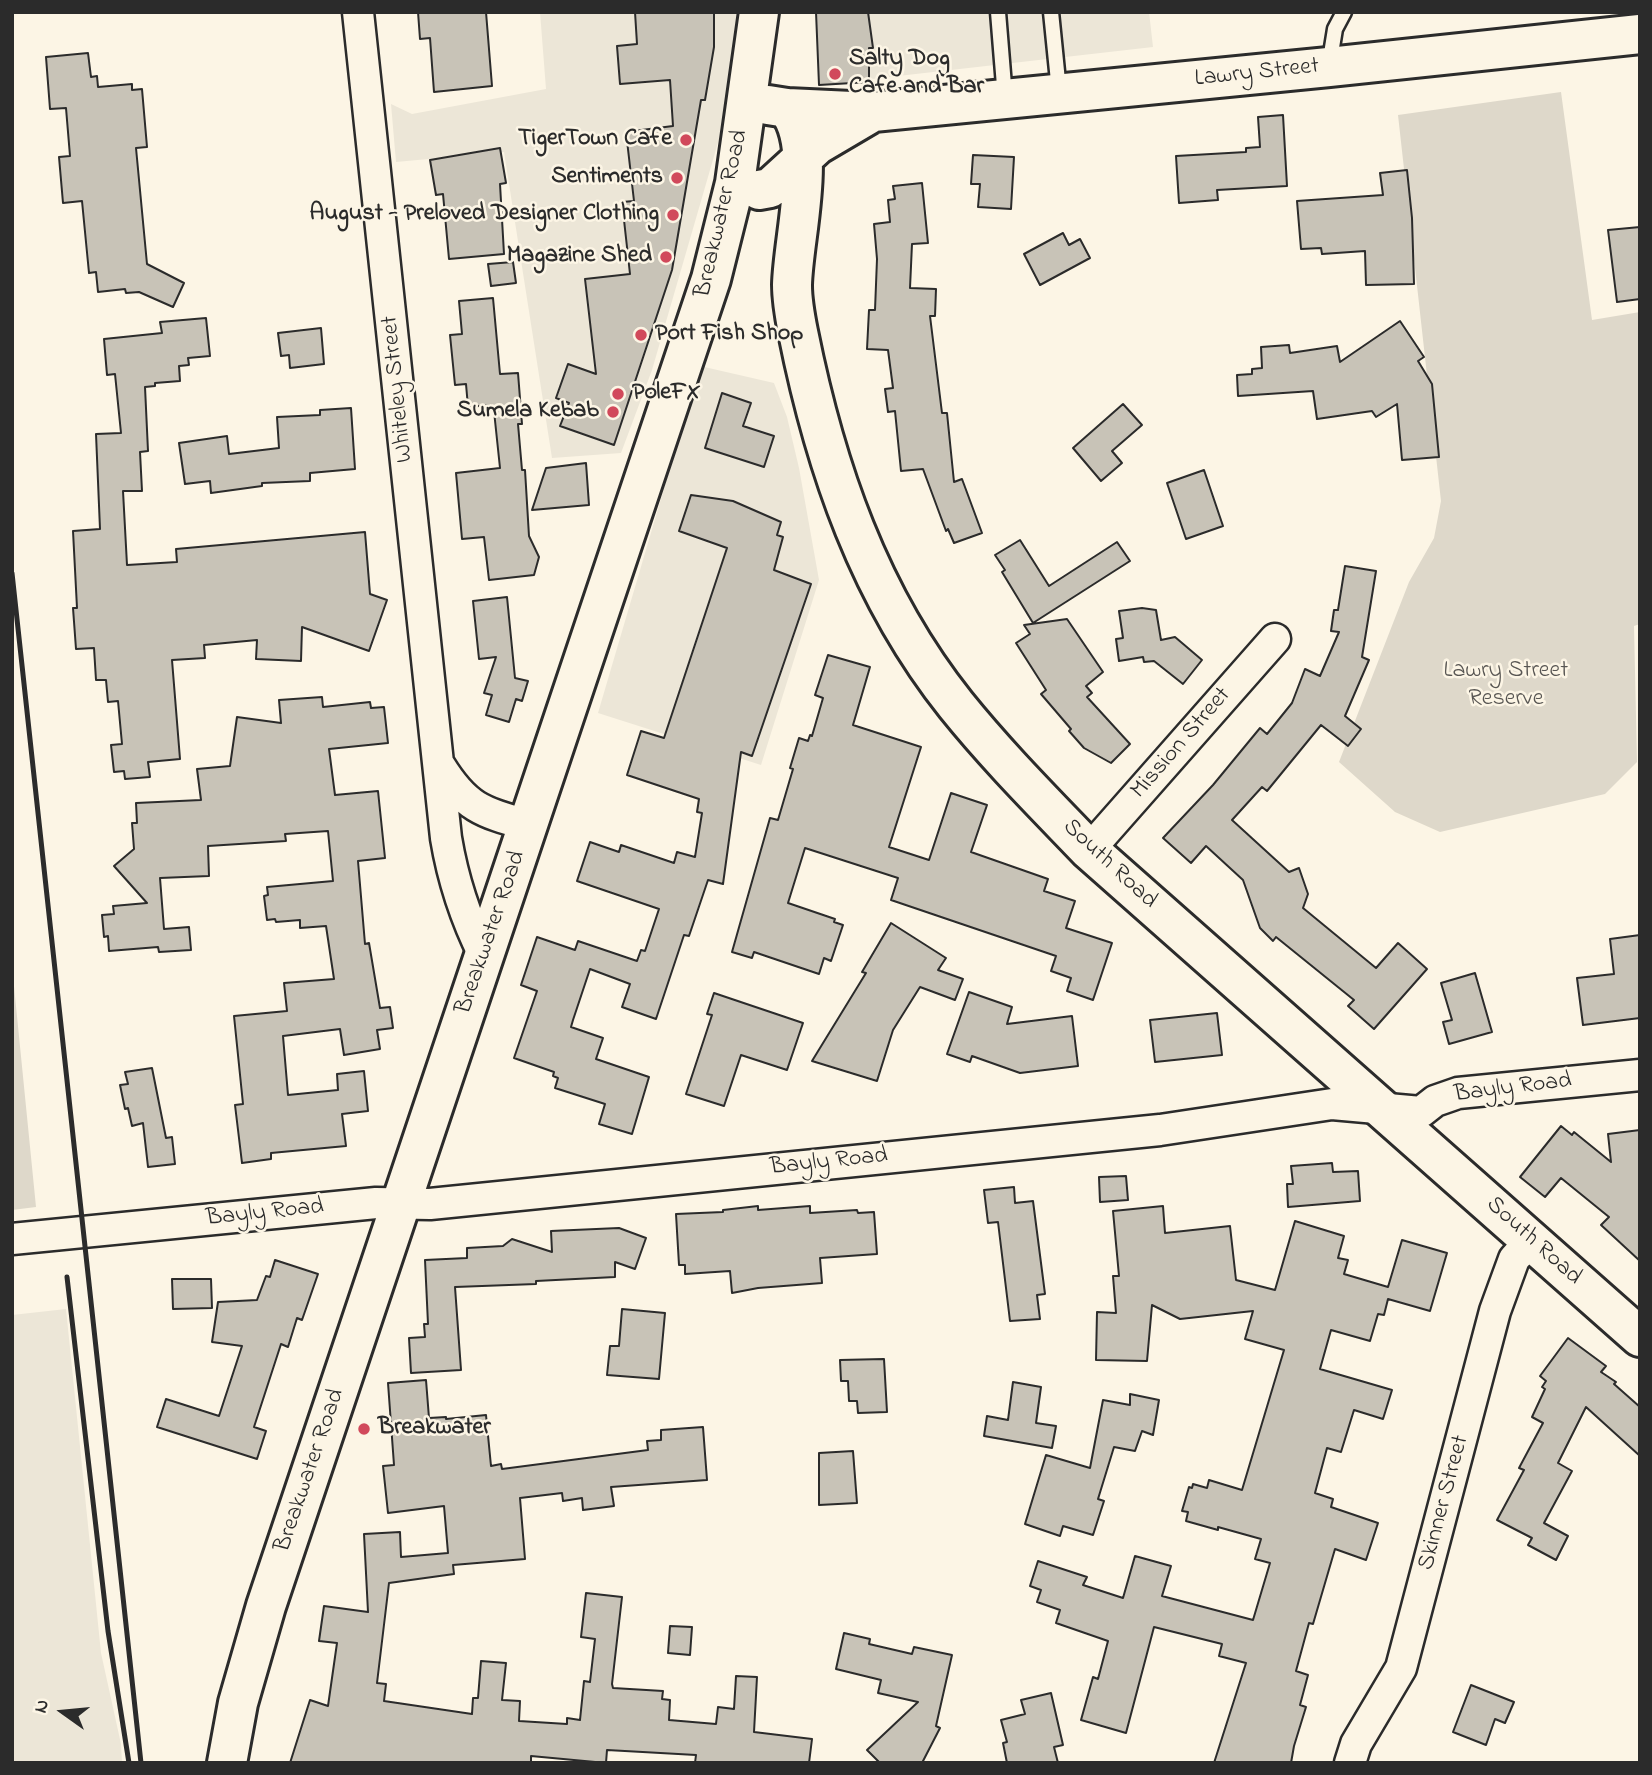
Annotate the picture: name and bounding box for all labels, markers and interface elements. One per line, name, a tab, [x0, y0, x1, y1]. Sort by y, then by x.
place label: Salty Dog Cafe and Bar	[849, 46, 984, 102]
street label: Lawry Street	[1193, 53, 1321, 95]
marker: Salty Dog Cafe and Bar	[827, 66, 843, 82]
place label: TigerTown Cafe	[518, 126, 672, 154]
street label: Breakwater Road	[690, 127, 756, 301]
marker: TigerTown Cafe	[678, 132, 694, 148]
place label: Sentiments	[551, 164, 663, 192]
marker: Sentiments	[669, 170, 685, 186]
place label: August - Preloved Designer Clothing	[310, 201, 659, 229]
marker: August - Preloved Designer Clothing	[665, 207, 681, 223]
place label: Magazine Shed	[507, 243, 652, 271]
marker: Magazine Shed	[658, 249, 674, 265]
street label: Whiteley Street	[377, 314, 421, 464]
place label: Port Fish Shop	[655, 321, 803, 349]
marker: Port Fish Shop	[633, 327, 649, 343]
place label: PoleFX	[632, 380, 700, 408]
marker: PoleFX	[610, 386, 626, 402]
place label: Sumela Kebab	[457, 398, 599, 426]
marker: Sumela Kebab	[605, 404, 621, 420]
park label: Lawry Street Reserve	[1444, 658, 1568, 714]
street label: Mission Street	[1126, 682, 1238, 806]
street label: South Road	[1056, 814, 1162, 916]
street label: Breakwater Road	[451, 847, 533, 1019]
street label: Bayly Road	[1453, 1068, 1573, 1110]
street label: Bayly Road	[769, 1143, 889, 1183]
street label: South Road	[1479, 1191, 1587, 1293]
street label: Bayly Road	[205, 1194, 325, 1234]
street label: Breakwater Road	[270, 1385, 352, 1557]
place label: Breakwater	[378, 1415, 491, 1443]
marker: Breakwater	[356, 1421, 372, 1437]
street label: Skinner Street	[1413, 1432, 1477, 1574]
north arrow	[28, 1677, 98, 1747]
text: N	[28, 1697, 57, 1716]

